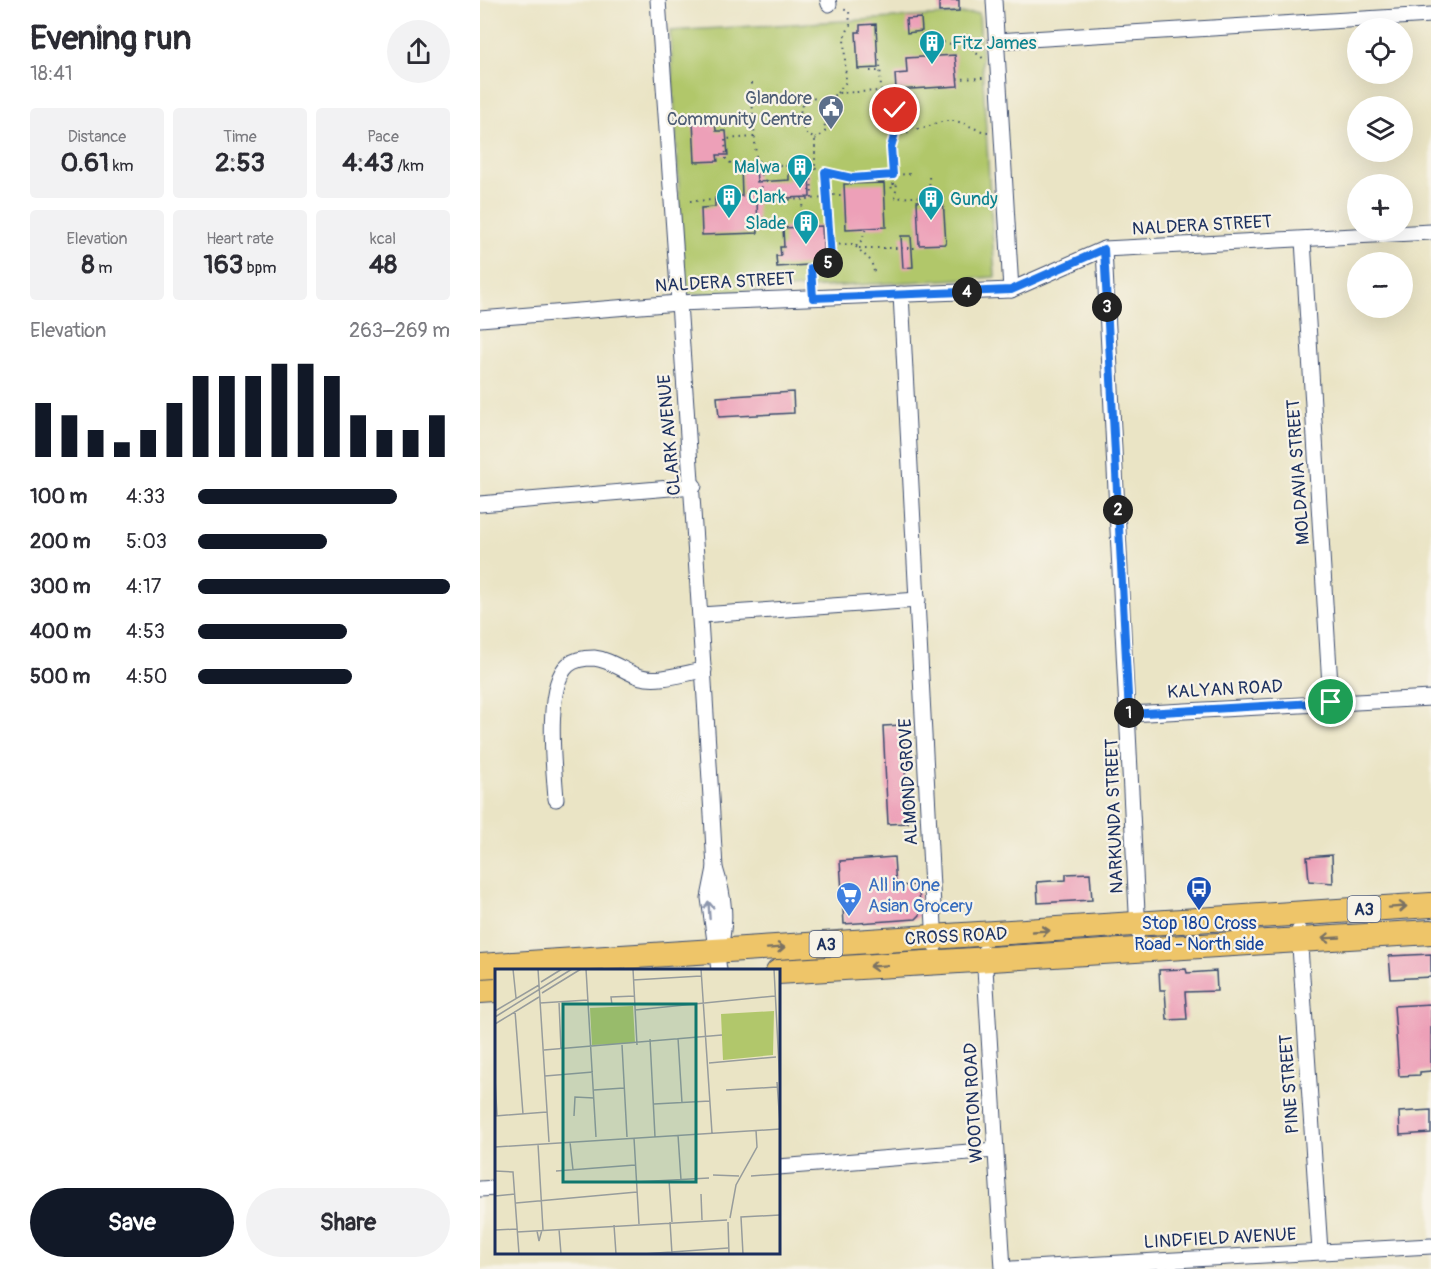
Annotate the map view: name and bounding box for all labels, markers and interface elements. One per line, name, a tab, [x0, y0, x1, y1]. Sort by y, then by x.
text: Evening run	[30, 18, 191, 59]
map controls	[1347, 18, 1413, 318]
button: locate	[1347, 18, 1413, 84]
button: share	[387, 20, 450, 83]
building icon: Fitz James	[917, 28, 947, 66]
place label: Fitz James	[952, 32, 1036, 55]
text: 18:41	[30, 61, 73, 86]
pin	[869, 84, 920, 135]
place label: Glandore Community Centre	[667, 87, 812, 131]
public building icon: Glandore Community Centre	[816, 93, 846, 131]
icon: check	[878, 93, 911, 126]
button: layers	[1347, 96, 1413, 162]
text: Distance	[68, 127, 126, 147]
text: Time	[223, 127, 257, 147]
text: Pace	[367, 127, 399, 147]
text: 0.61	[60, 147, 109, 179]
text: 2:53	[215, 147, 265, 179]
text: 4:43	[342, 147, 394, 179]
building icon: Malwa	[785, 152, 815, 190]
text: km	[109, 156, 134, 176]
text: /km	[394, 156, 424, 176]
place label: Malwa	[734, 156, 780, 179]
button: +	[1347, 174, 1413, 240]
building icon: Clark	[714, 182, 744, 220]
building icon: Gundy	[916, 184, 946, 222]
place label: Clark	[748, 186, 786, 209]
place label: Gundy	[950, 188, 998, 211]
building icon: Slade	[791, 208, 821, 246]
street label: NALDERA STREET	[1131, 210, 1273, 241]
place label: Slade	[745, 212, 786, 235]
text: Elevation	[67, 229, 127, 249]
text: Heart rate	[206, 229, 274, 249]
text: kcal	[370, 229, 396, 249]
pin: 5	[813, 248, 843, 278]
text: 8	[82, 249, 95, 281]
text: 163	[204, 249, 243, 281]
text: 48	[369, 249, 397, 281]
button: −	[1347, 252, 1413, 318]
text: 5	[824, 253, 832, 273]
text: m	[95, 258, 112, 278]
text: bpm	[243, 258, 276, 278]
street label: NALDERA STREET	[654, 267, 796, 298]
pin: 4	[952, 277, 982, 307]
text: 4	[962, 282, 972, 302]
pin: 3	[1092, 292, 1122, 322]
text: 3	[1103, 297, 1111, 317]
text: Elevation	[30, 318, 106, 343]
text: 263–269 m	[349, 318, 450, 343]
street label: CLARK AVENUE	[653, 373, 686, 496]
street label: MOLDAVIA STREET	[1282, 398, 1315, 546]
text: 100 m	[30, 484, 87, 509]
text: 4:33	[126, 484, 165, 509]
pin: 2	[1103, 495, 1133, 525]
text: 2	[1114, 500, 1122, 520]
text: 200 m	[30, 529, 91, 554]
text: 5:03	[126, 529, 167, 554]
text: 300 m	[30, 574, 91, 599]
text: 4:17	[126, 574, 161, 599]
text: 400 m	[30, 619, 91, 644]
text: 4:53	[126, 619, 165, 644]
text: 500 m	[30, 664, 90, 689]
text: 4:50	[126, 664, 167, 689]
street label: KALYAN ROAD	[1167, 675, 1283, 704]
pin	[1305, 676, 1356, 727]
icon: arrive	[1314, 685, 1347, 718]
pin: 1	[1114, 698, 1144, 728]
text: 1	[1126, 703, 1132, 723]
street label: ALMOND GROVE	[894, 718, 923, 846]
street label: NARKUNDA STREET	[1100, 738, 1129, 894]
place label: All in One Asian Grocery	[868, 874, 973, 918]
bus stop icon: Stop 180 Cross Road - North side	[1184, 874, 1214, 912]
supermarket icon: All in One Asian Grocery	[834, 880, 864, 918]
road number: A3	[1348, 896, 1380, 922]
one-way arrow	[704, 900, 715, 920]
one-way arrow	[1387, 901, 1407, 912]
place label: Stop 180 Cross Road - North side	[1134, 912, 1264, 956]
street label: CROSS ROAD	[904, 922, 1008, 951]
one-way arrow	[1031, 925, 1051, 936]
road number: A3	[810, 931, 842, 957]
one-way arrow	[1321, 932, 1341, 943]
one-way arrow	[766, 942, 786, 953]
one-way arrow	[868, 961, 888, 972]
inset map	[495, 969, 780, 1254]
street label: PINE STREET	[1275, 1033, 1304, 1135]
street label: WOOTON ROAD	[959, 1042, 988, 1164]
button: Save	[30, 1188, 234, 1257]
button: Share	[246, 1188, 450, 1257]
street label: LINDFIELD AVENUE	[1143, 1223, 1297, 1254]

